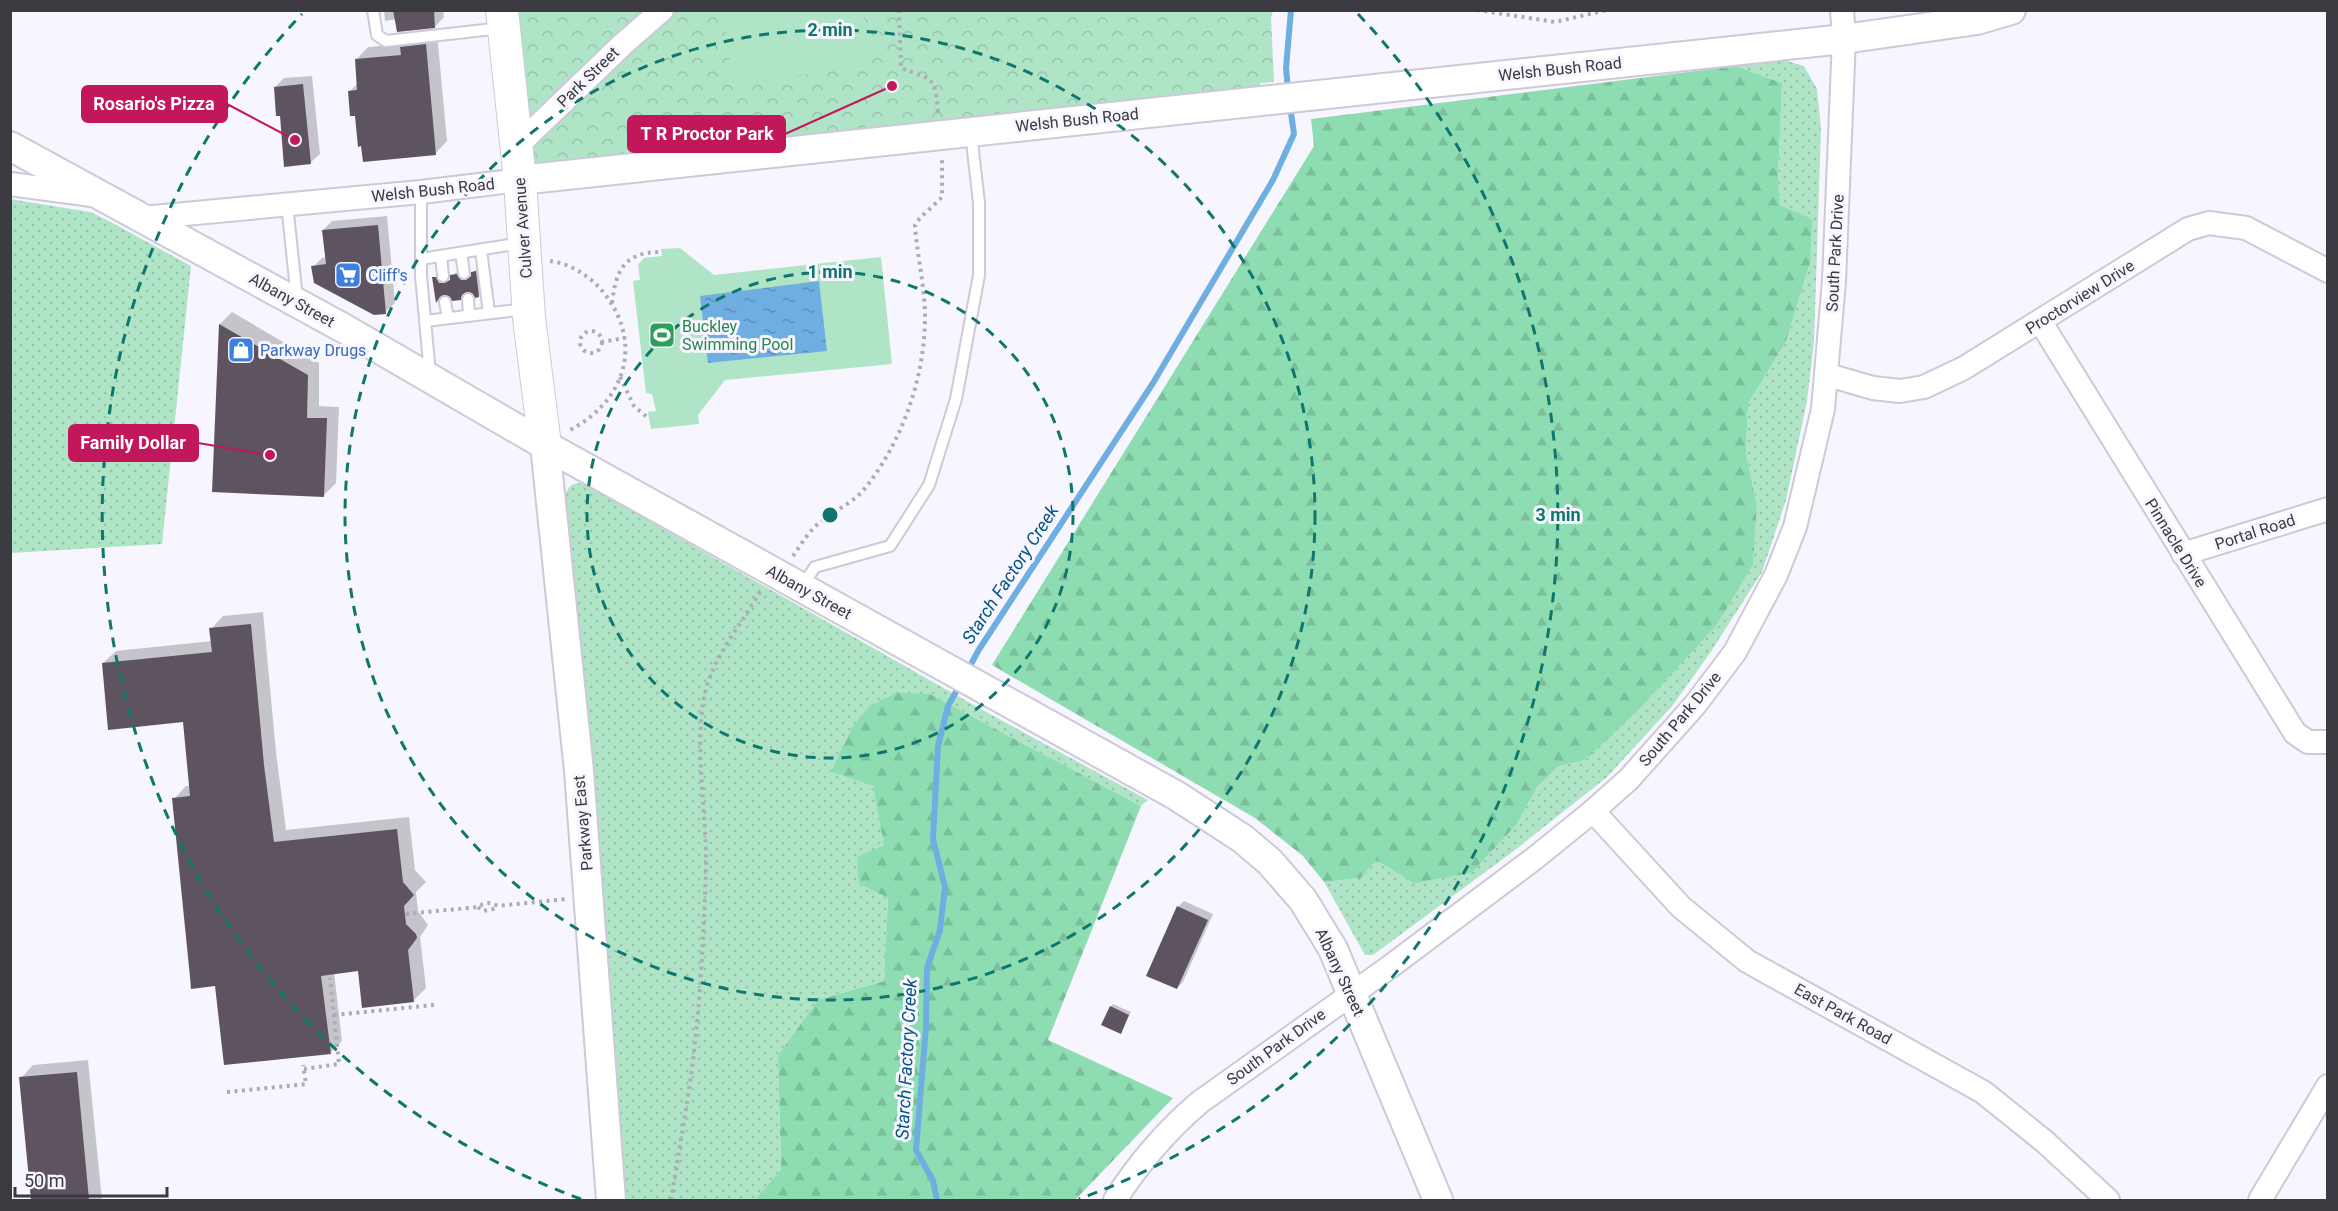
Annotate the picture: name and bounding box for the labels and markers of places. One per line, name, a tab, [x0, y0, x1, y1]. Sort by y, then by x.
callout: Rosario's Pizza	[82, 86, 227, 122]
callout: T R Proctor Park	[628, 116, 785, 152]
supermarket icon: Cliff's	[333, 260, 363, 290]
place label: Cliff's	[368, 266, 408, 285]
place label: Buckley Swimming Pool	[682, 317, 793, 354]
sports icon: Buckley Swimming Pool	[647, 320, 677, 350]
shop icon: Parkway Drugs	[226, 335, 256, 365]
place label: Parkway Drugs	[260, 341, 366, 360]
callout: Family Dollar	[69, 425, 198, 461]
centre of rings	[820, 505, 840, 525]

